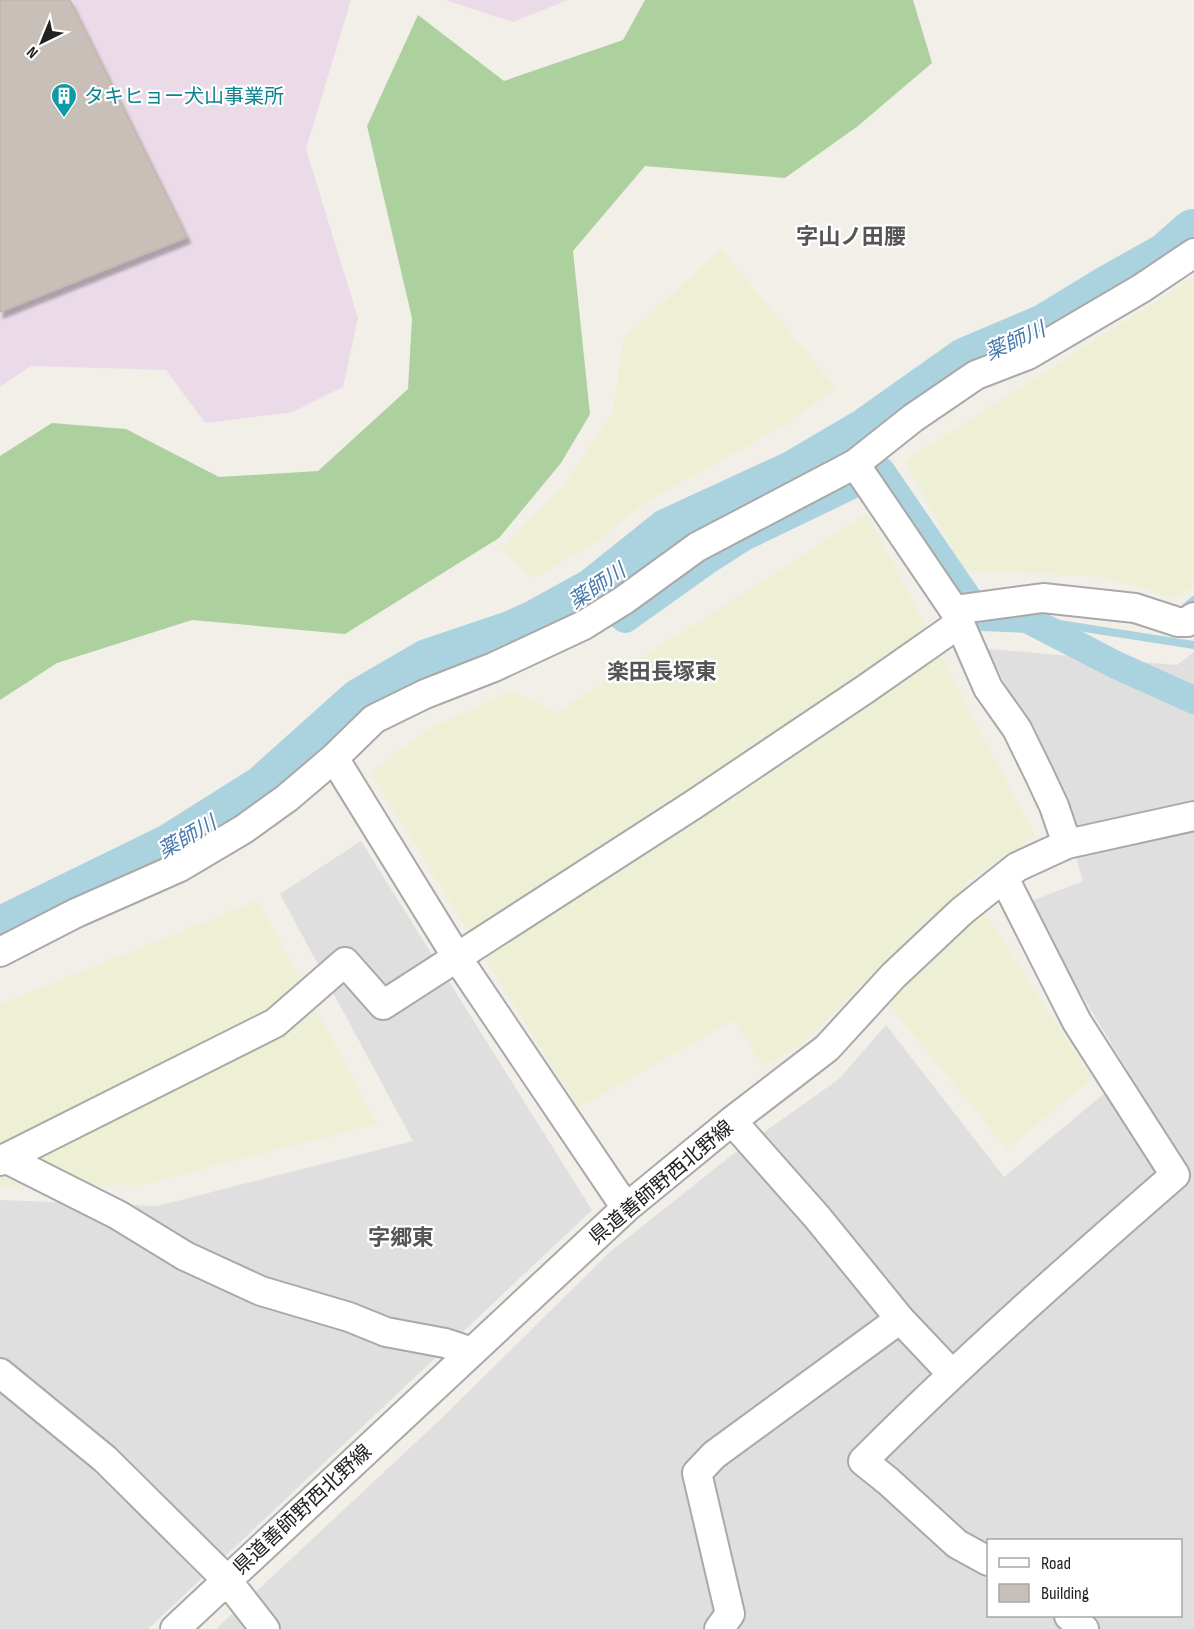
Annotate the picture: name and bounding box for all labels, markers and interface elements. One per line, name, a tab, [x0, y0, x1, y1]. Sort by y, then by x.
north arrow	[12, 12, 72, 72]
text: N	[23, 42, 42, 62]
building icon: タキヒョー犬山事業所	[49, 81, 79, 119]
place label: タキヒョー犬山事業所	[84, 85, 284, 109]
district label: 字山ノ田腰	[796, 224, 906, 251]
water label: 薬師川	[981, 316, 1051, 366]
water label: 薬師川	[564, 557, 632, 614]
district label: 楽田長塚東	[607, 659, 717, 686]
water label: 薬師川	[154, 810, 223, 864]
street label: 県道善師野西北野線	[585, 1116, 738, 1250]
district label: 字郷東	[368, 1225, 434, 1252]
street label: 県道善師野西北野線	[229, 1440, 377, 1580]
legend	[987, 1539, 1182, 1617]
text: Road	[1041, 1553, 1071, 1574]
text: Building	[1041, 1583, 1089, 1604]

